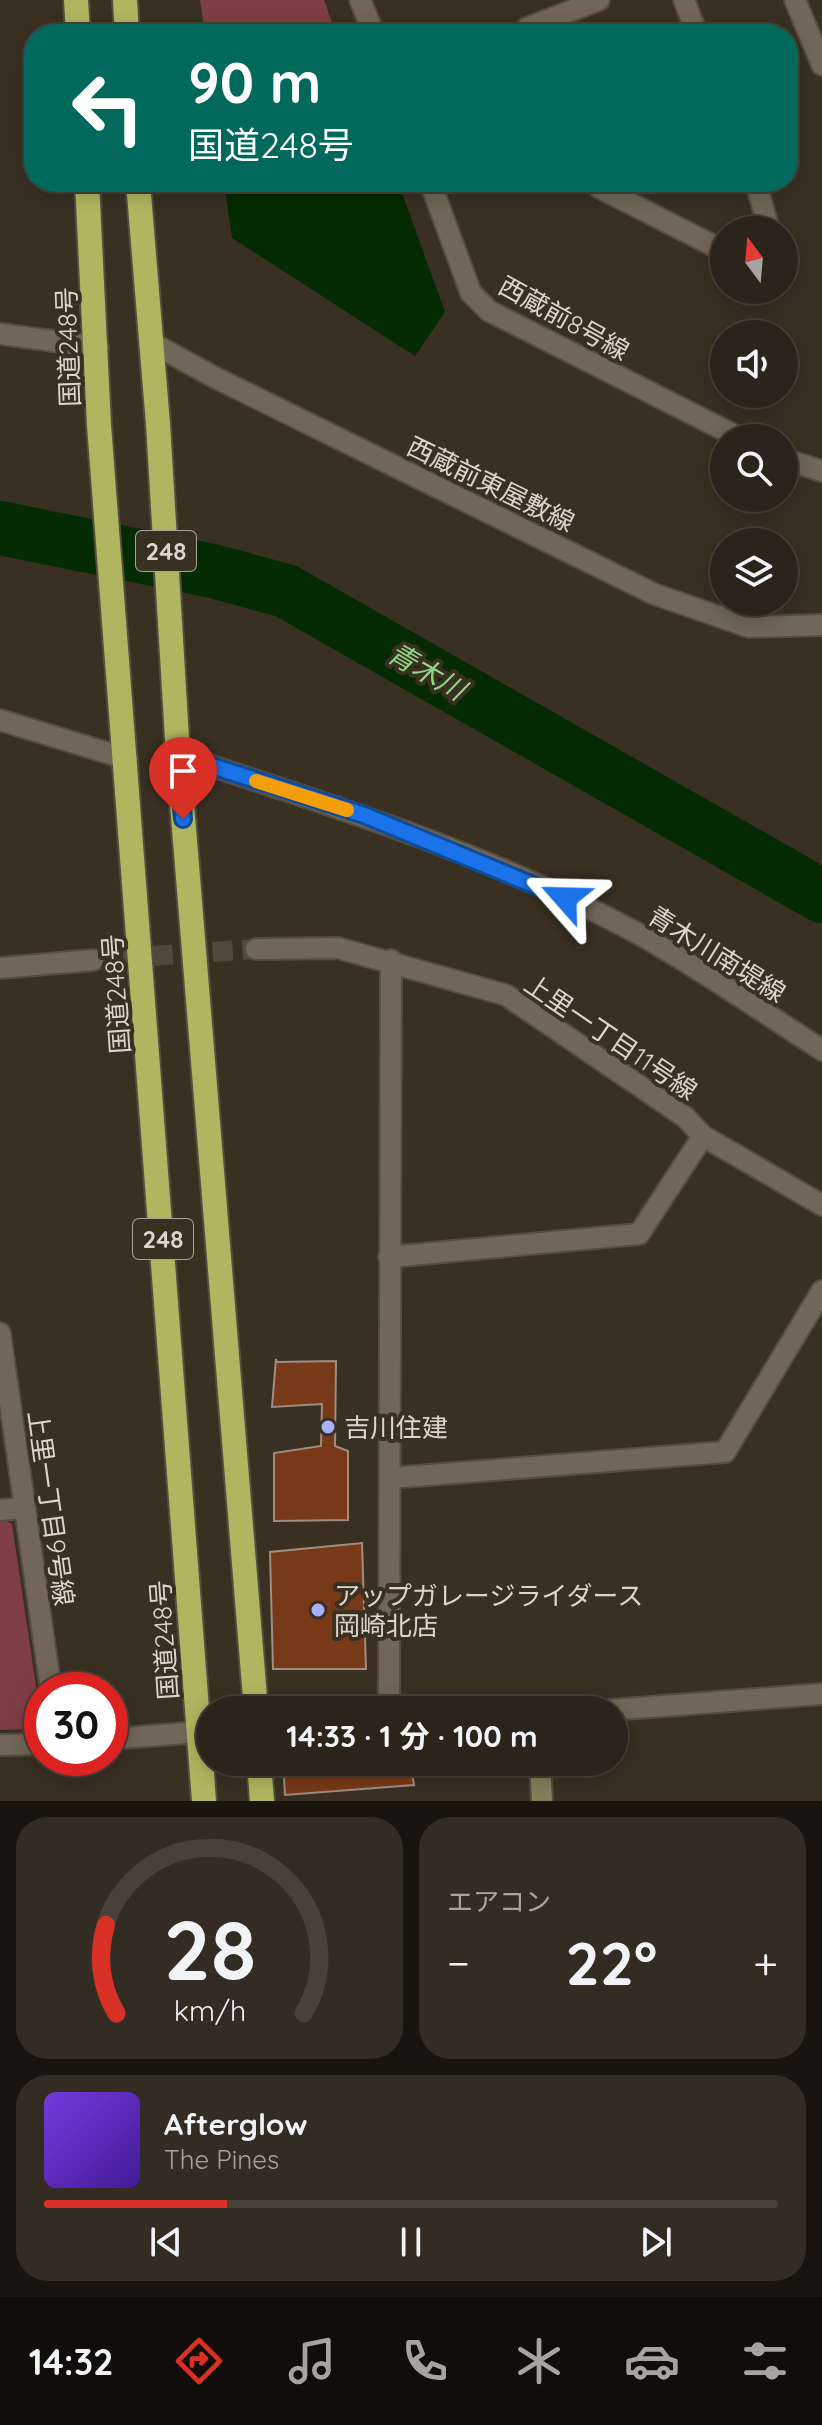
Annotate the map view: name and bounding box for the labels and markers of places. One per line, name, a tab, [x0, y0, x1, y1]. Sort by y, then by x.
pin	[149, 737, 217, 819]
place label: 吉川住建	[344, 1411, 448, 1444]
marker: 吉川住建	[319, 1418, 337, 1436]
place label: アップガレージライダース 岡崎北店	[334, 1579, 643, 1642]
marker: アップガレージライダース 岡崎北店	[309, 1601, 327, 1619]

